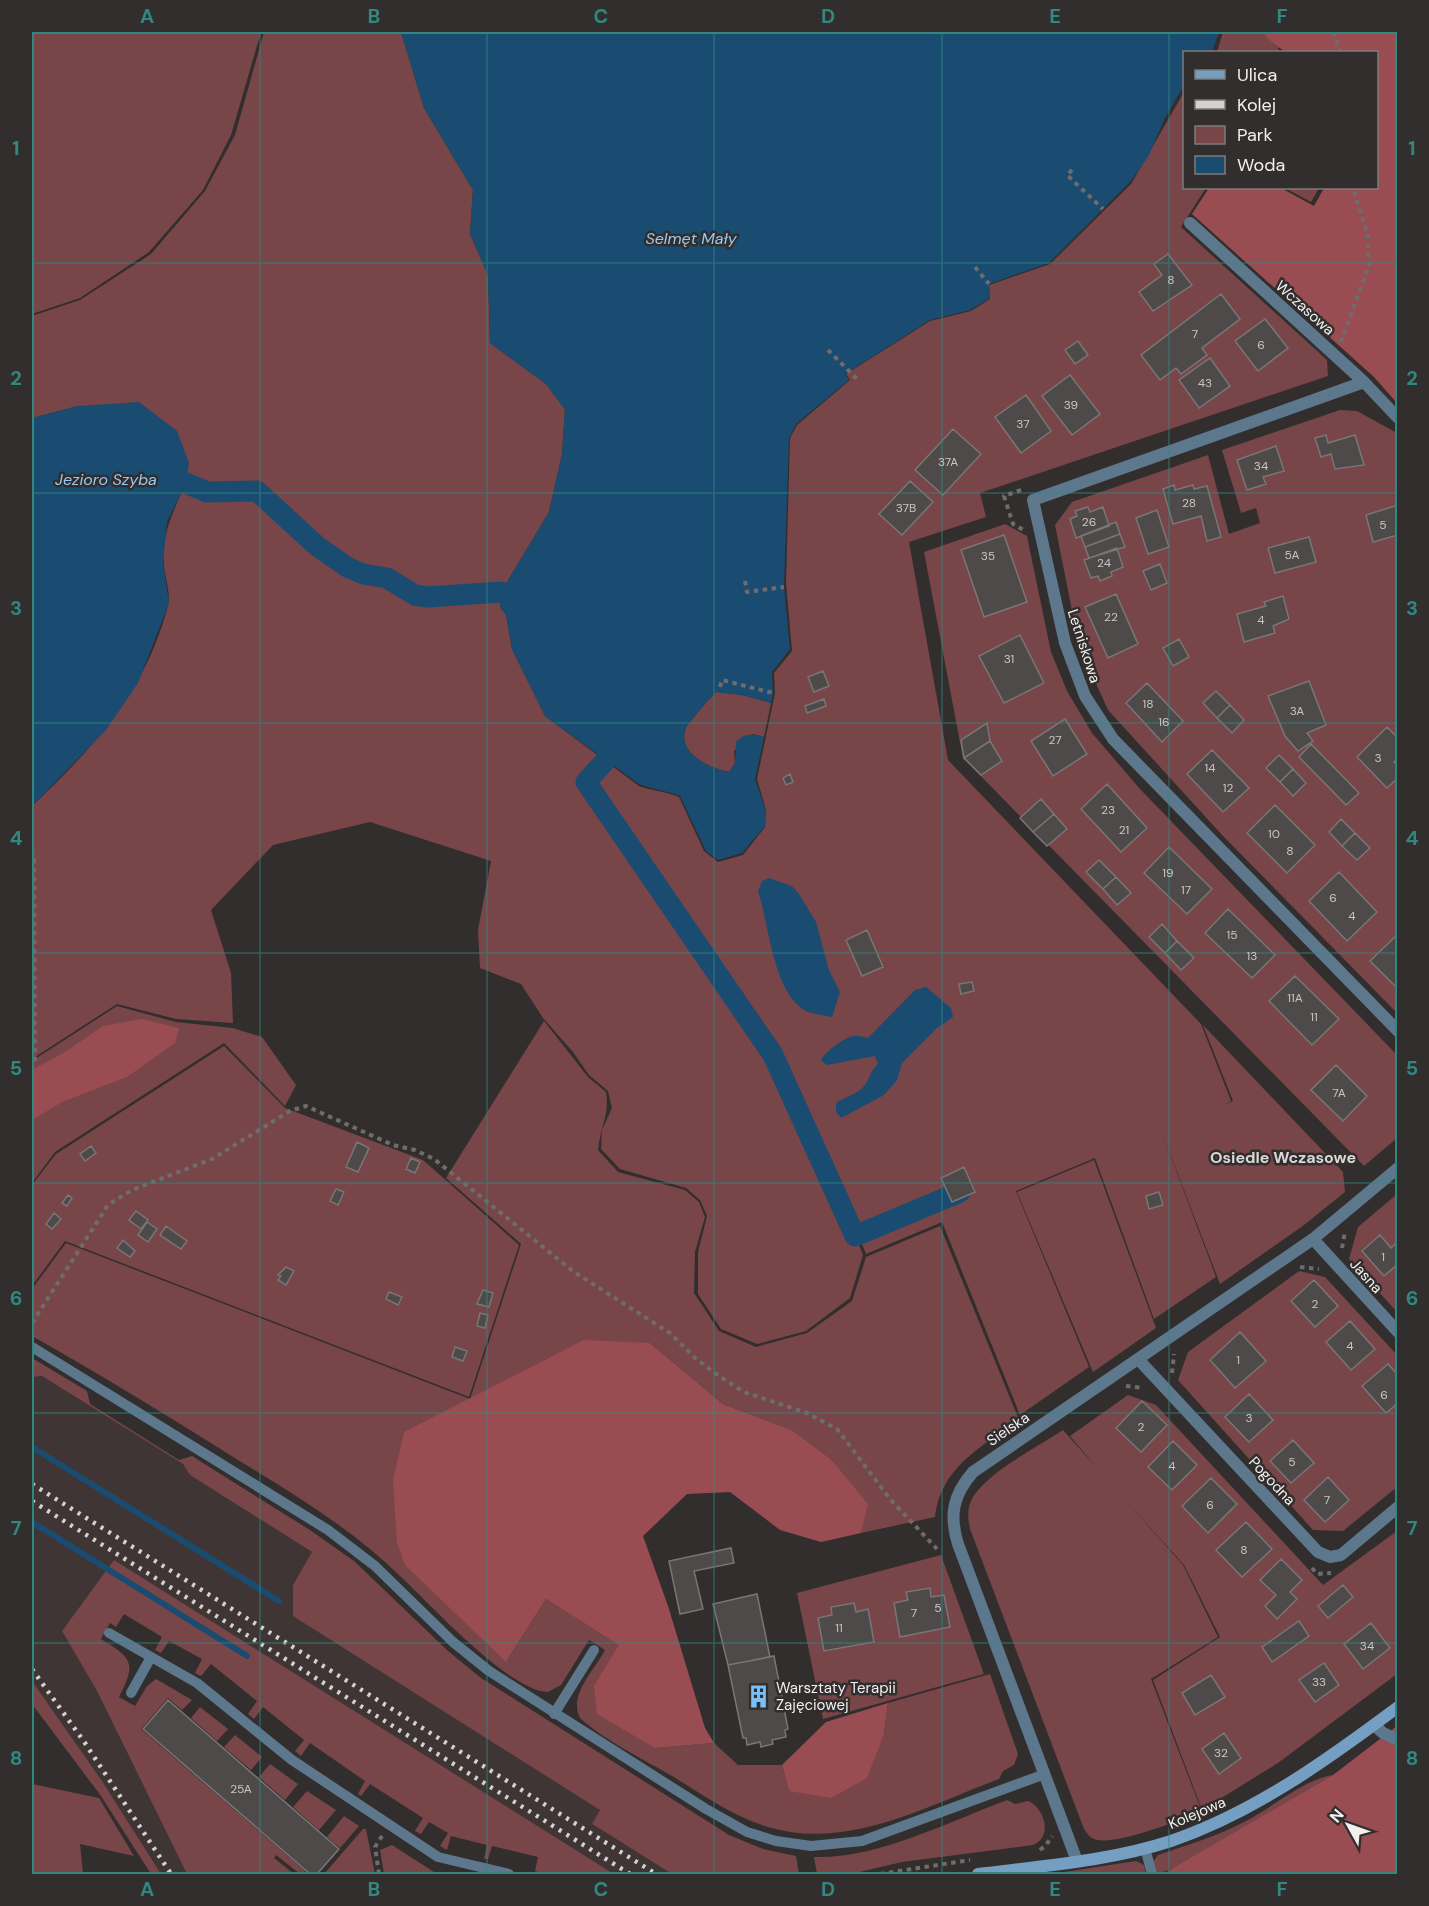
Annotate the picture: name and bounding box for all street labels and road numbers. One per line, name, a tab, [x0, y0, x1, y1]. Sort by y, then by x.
street label: Wczasowa	[1271, 276, 1339, 340]
street label: Letniskowa	[1063, 607, 1105, 685]
street label: Jasna	[1345, 1254, 1387, 1298]
street label: Sielska	[983, 1407, 1033, 1451]
street label: Pogodna	[1244, 1452, 1300, 1510]
street label: Kolejowa	[1165, 1792, 1229, 1834]

